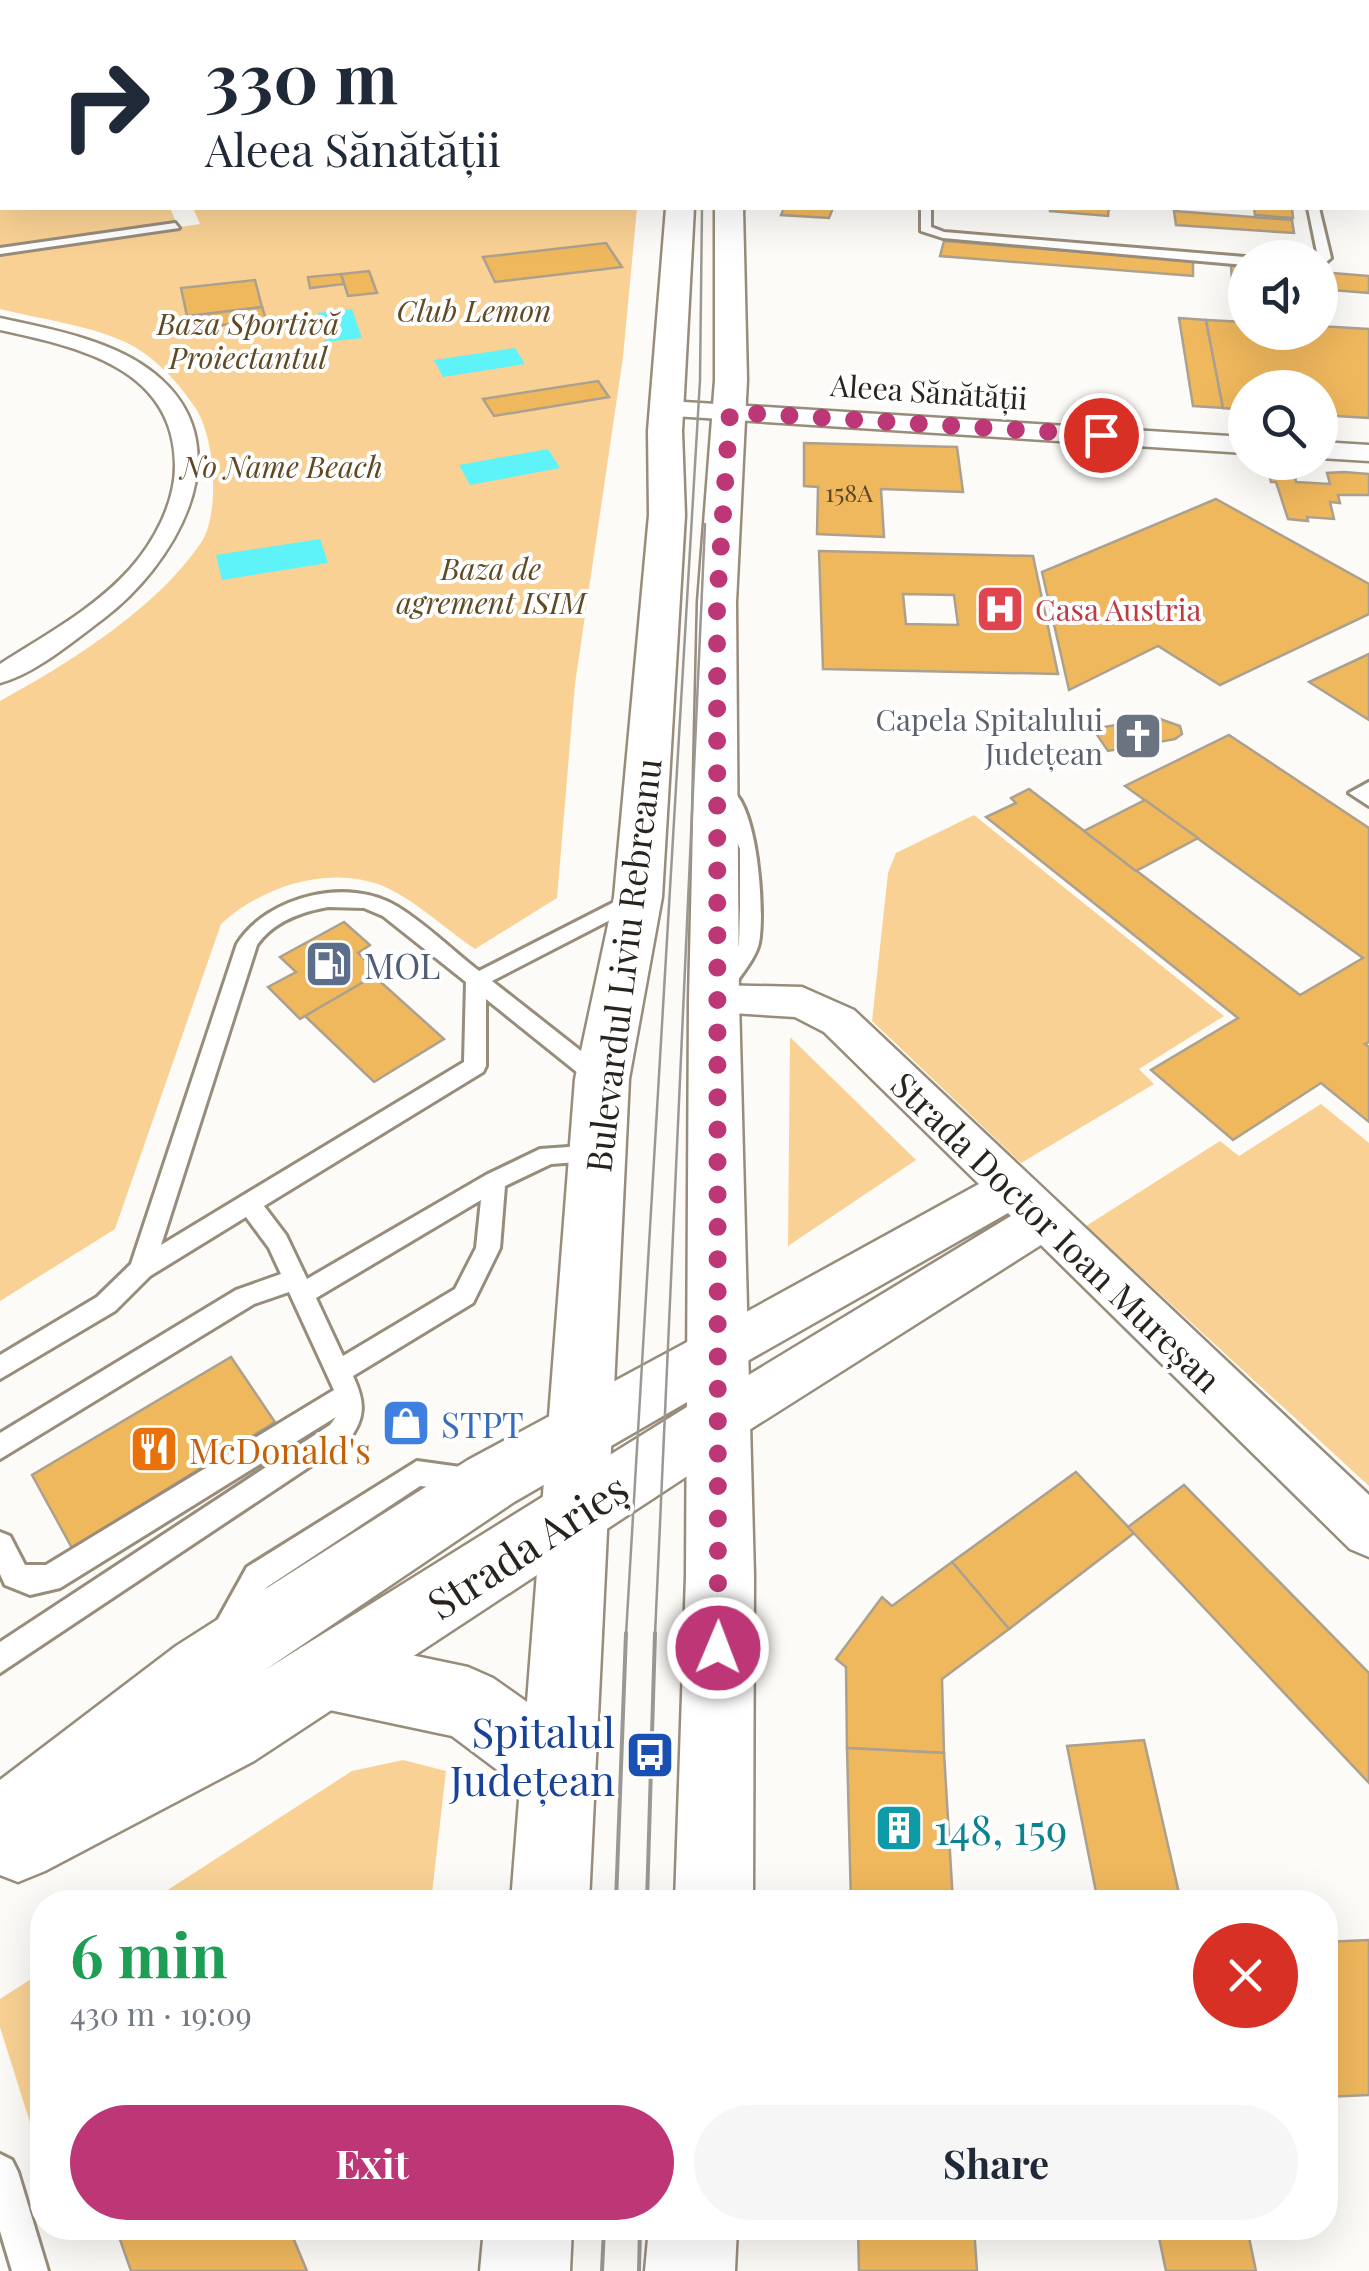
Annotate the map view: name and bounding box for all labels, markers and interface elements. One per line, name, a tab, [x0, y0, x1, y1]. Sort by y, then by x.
text: 330 m	[205, 28, 398, 122]
icon: right	[40, 40, 170, 170]
text: Aleea Sănătății	[205, 118, 501, 178]
map controls	[1228, 240, 1338, 480]
button: sound	[1228, 240, 1338, 350]
park label: Club Lemon	[397, 290, 551, 330]
park label: Baza Sportivă Proiectantul	[156, 303, 341, 377]
street label: Aleea Sănătății	[828, 364, 1029, 418]
button: search	[1228, 370, 1338, 480]
pin	[1059, 393, 1144, 478]
icon: arrive	[1074, 408, 1129, 463]
park label: No Name Beach	[178, 446, 383, 486]
house number: 158A	[825, 475, 873, 508]
park label: Baza de agrement ISIM	[396, 548, 588, 622]
hospital icon: Casa Austria	[974, 583, 1026, 635]
place label: Casa Austria	[1035, 589, 1202, 629]
place label: Capela Spitalului Județean	[875, 699, 1103, 773]
church icon: Capela Spitalului Județean	[1112, 710, 1164, 762]
street label: Bulevardul Liviu Rebreanu	[573, 755, 671, 1175]
fuel station icon: MOL	[303, 938, 355, 990]
place label: MOL	[364, 941, 440, 988]
street label: Strada Doctor Ioan Mureșan	[882, 1061, 1232, 1401]
shop icon: STPT	[380, 1397, 432, 1449]
place label: STPT	[441, 1400, 524, 1447]
restaurant icon: McDonald's	[128, 1423, 180, 1475]
place label: McDonald's	[189, 1426, 371, 1473]
street label: Strada Arieș	[416, 1459, 638, 1631]
position arrow	[666, 1596, 770, 1700]
place label: Spitalul Județean	[449, 1703, 615, 1807]
bus stop icon: Spitalul Județean	[624, 1729, 676, 1781]
place label: 148, 159	[934, 1800, 1067, 1856]
building icon: 148, 159	[873, 1802, 925, 1854]
text: 6 min	[70, 1913, 228, 1993]
button: close	[1193, 1923, 1298, 2028]
text: 430 m · 19:09	[70, 1991, 252, 2034]
button: Exit	[70, 2105, 674, 2220]
button: Share	[694, 2105, 1298, 2220]

